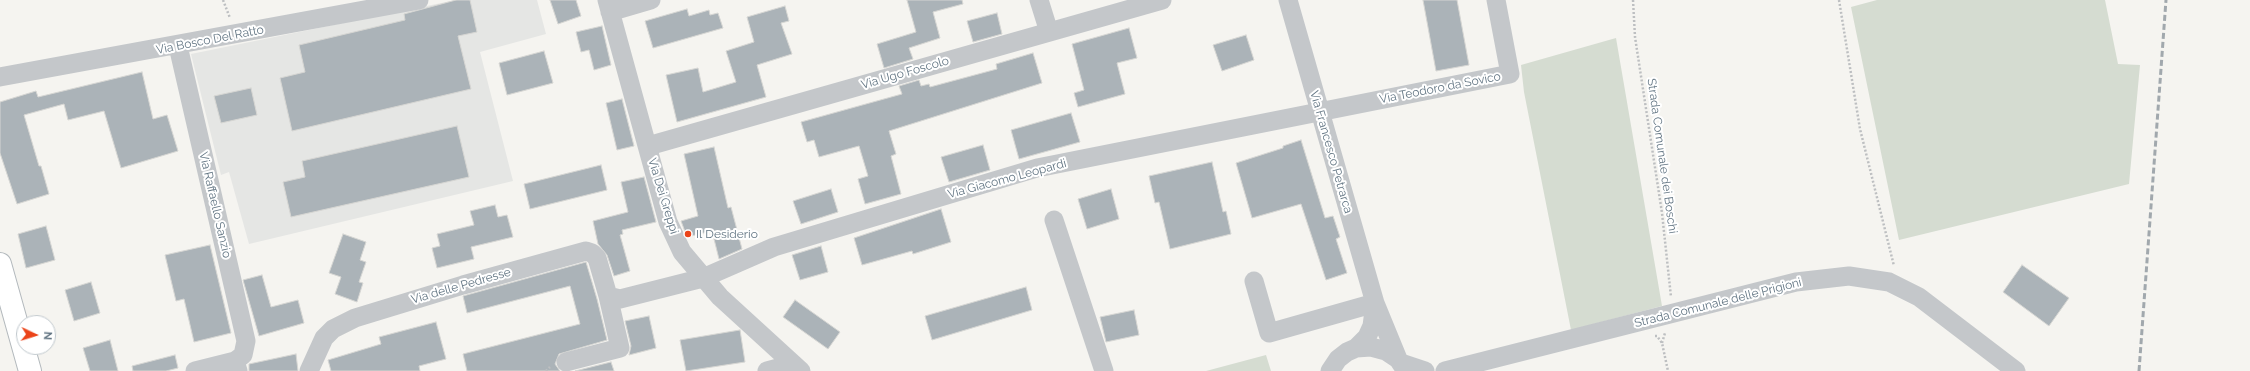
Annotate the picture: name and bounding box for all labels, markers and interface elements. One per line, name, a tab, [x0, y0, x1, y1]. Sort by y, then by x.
street label: Via Bosco Del Ratto	[155, 23, 265, 57]
street label: Via Ugo Foscolo	[859, 54, 951, 92]
street label: Via Teodoro da Sovico	[1378, 69, 1502, 107]
street label: Strada Comunale dei Boschi	[1644, 77, 1680, 235]
street label: Via Francesco Petrarca	[1307, 89, 1355, 215]
street label: Via Raffaello Sanzio	[196, 151, 234, 259]
street label: Via Dei Greppi	[645, 156, 681, 236]
street label: Via Giacomo Leopardi	[946, 156, 1068, 202]
place label: Il Desiderio	[696, 227, 758, 241]
marker: Il Desiderio	[683, 229, 693, 239]
street label: Via delle Pedresse	[409, 265, 513, 307]
street label: Strada Comunale delle Prigioni	[1633, 275, 1803, 331]
north arrow	[16, 315, 56, 355]
text: N	[41, 331, 54, 340]

